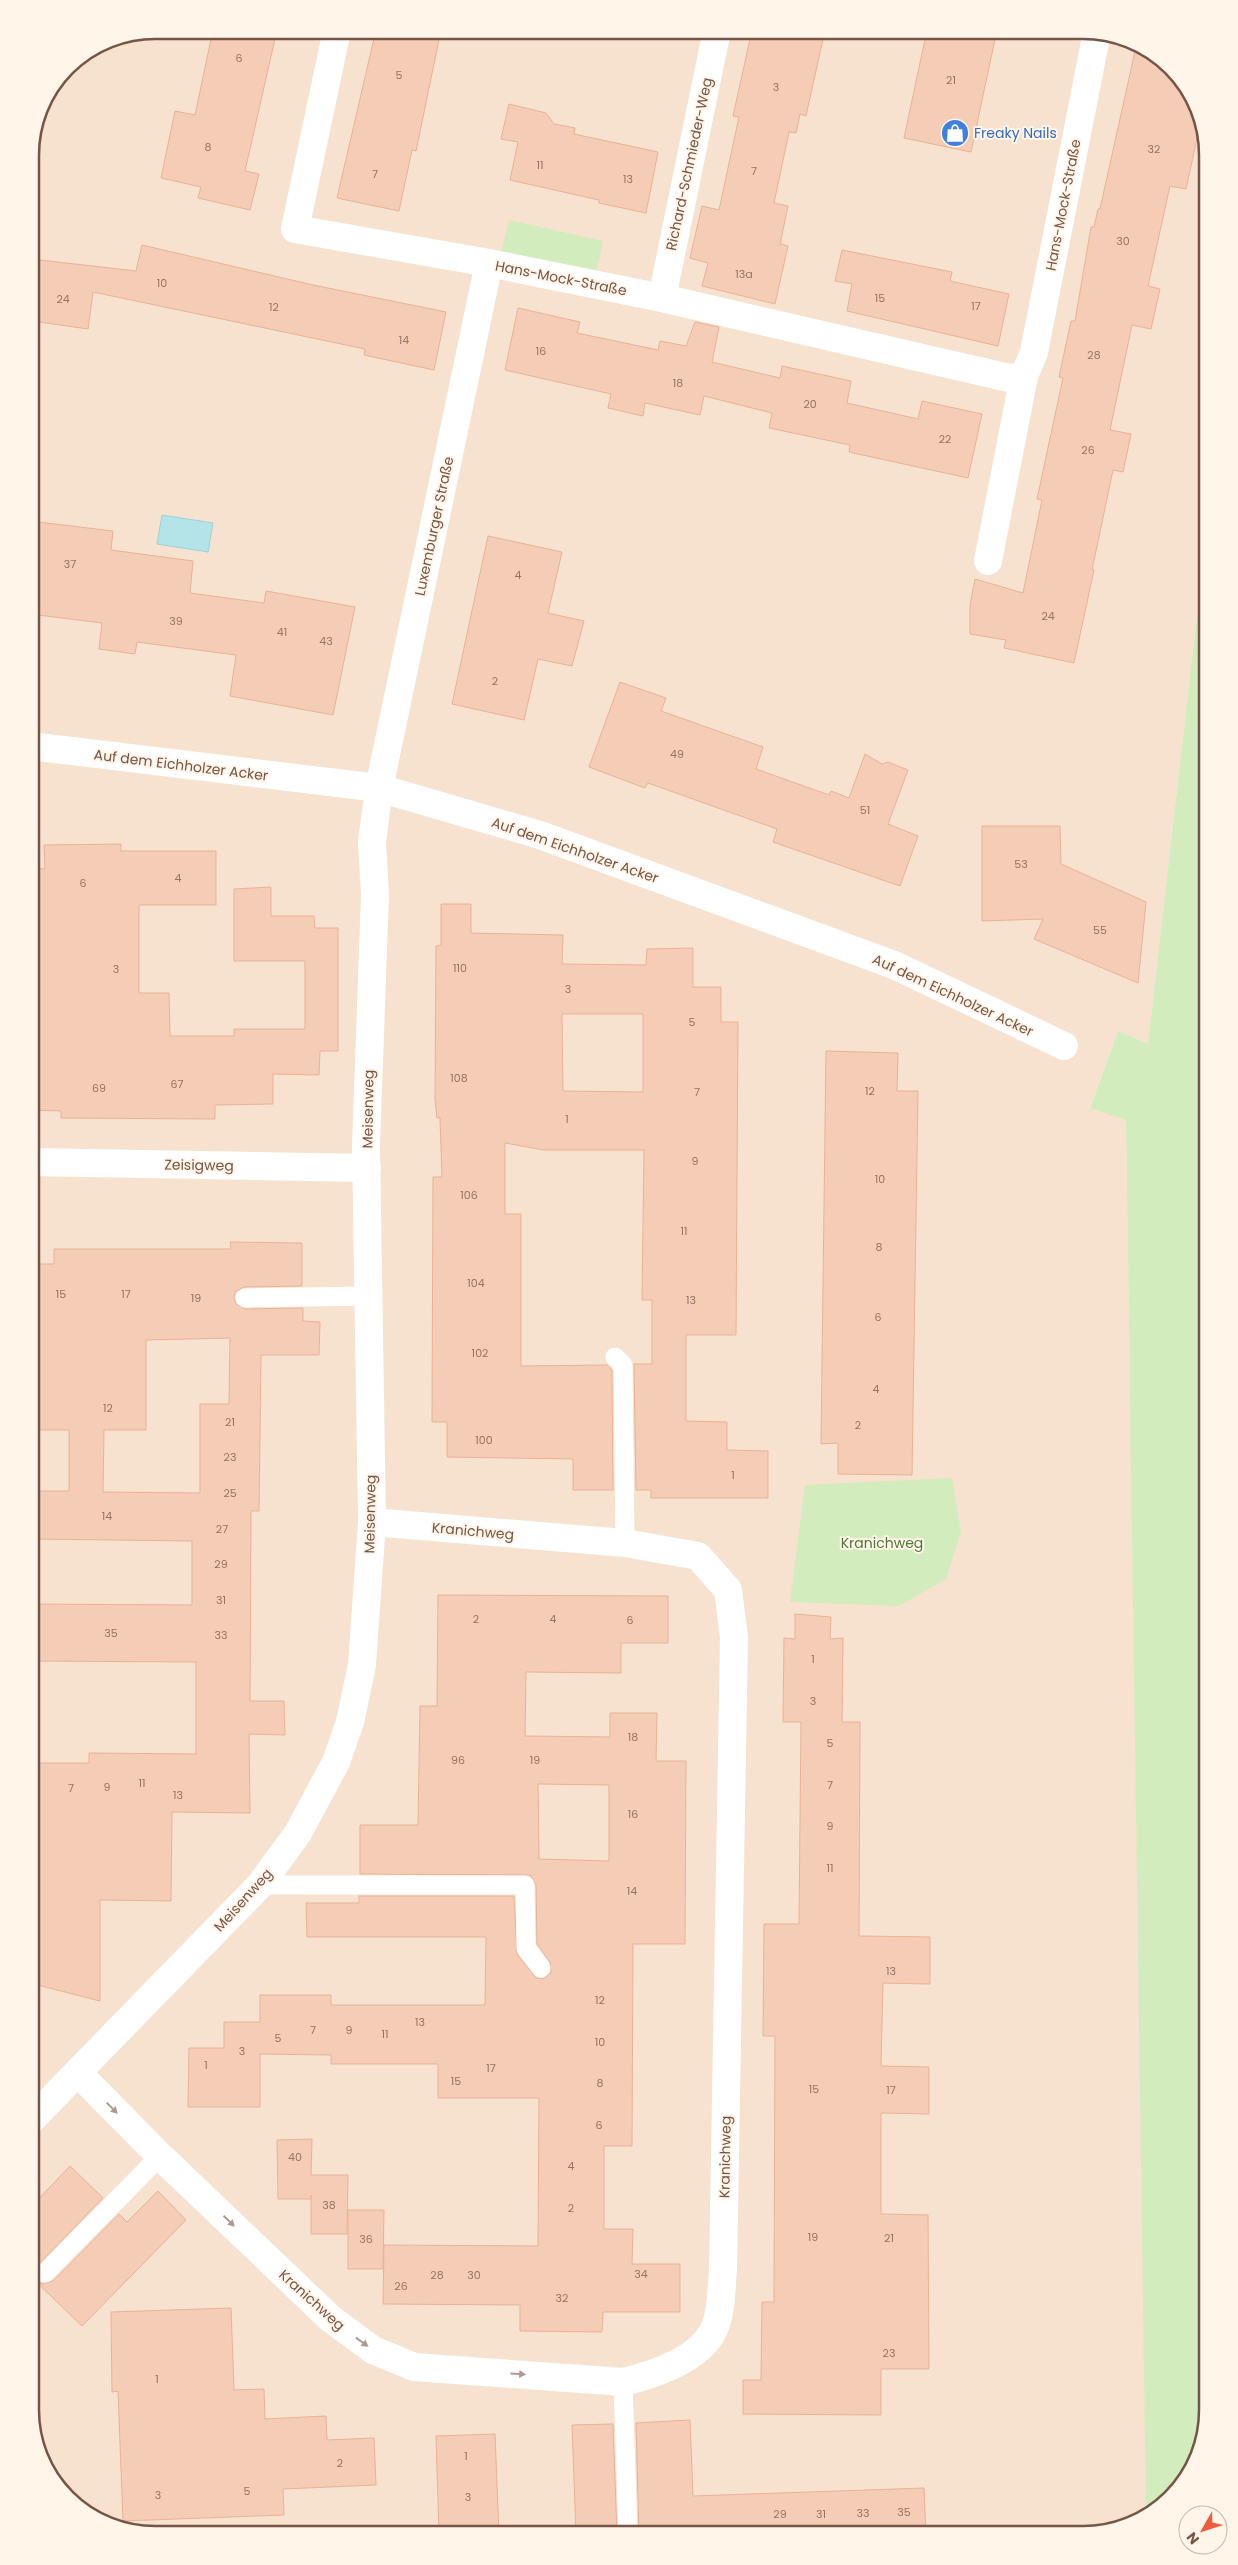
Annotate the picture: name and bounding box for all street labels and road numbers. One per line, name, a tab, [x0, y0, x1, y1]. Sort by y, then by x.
street label: Richard-Schmieder-Weg	[661, 76, 717, 252]
street label: Hans-Mock-Straße	[1040, 137, 1086, 273]
street label: Hans-Mock-Straße	[493, 255, 629, 301]
street label: Luxemburger Straße	[409, 454, 459, 597]
street label: Auf dem Eichholzer Acker	[93, 744, 269, 786]
street label: Auf dem Eichholzer Acker	[489, 812, 661, 888]
street label: Auf dem Eichholzer Acker	[869, 949, 1037, 1041]
street label: Meisenweg	[357, 1069, 379, 1149]
street label: Zeisigweg	[164, 1154, 234, 1176]
street label: Meisenweg	[359, 1474, 381, 1554]
street label: Kranichweg	[431, 1517, 515, 1545]
street label: Meisenweg	[209, 1864, 277, 1936]
street label: Kranichweg	[714, 2116, 736, 2198]
street label: Kranichweg	[275, 2265, 349, 2335]

